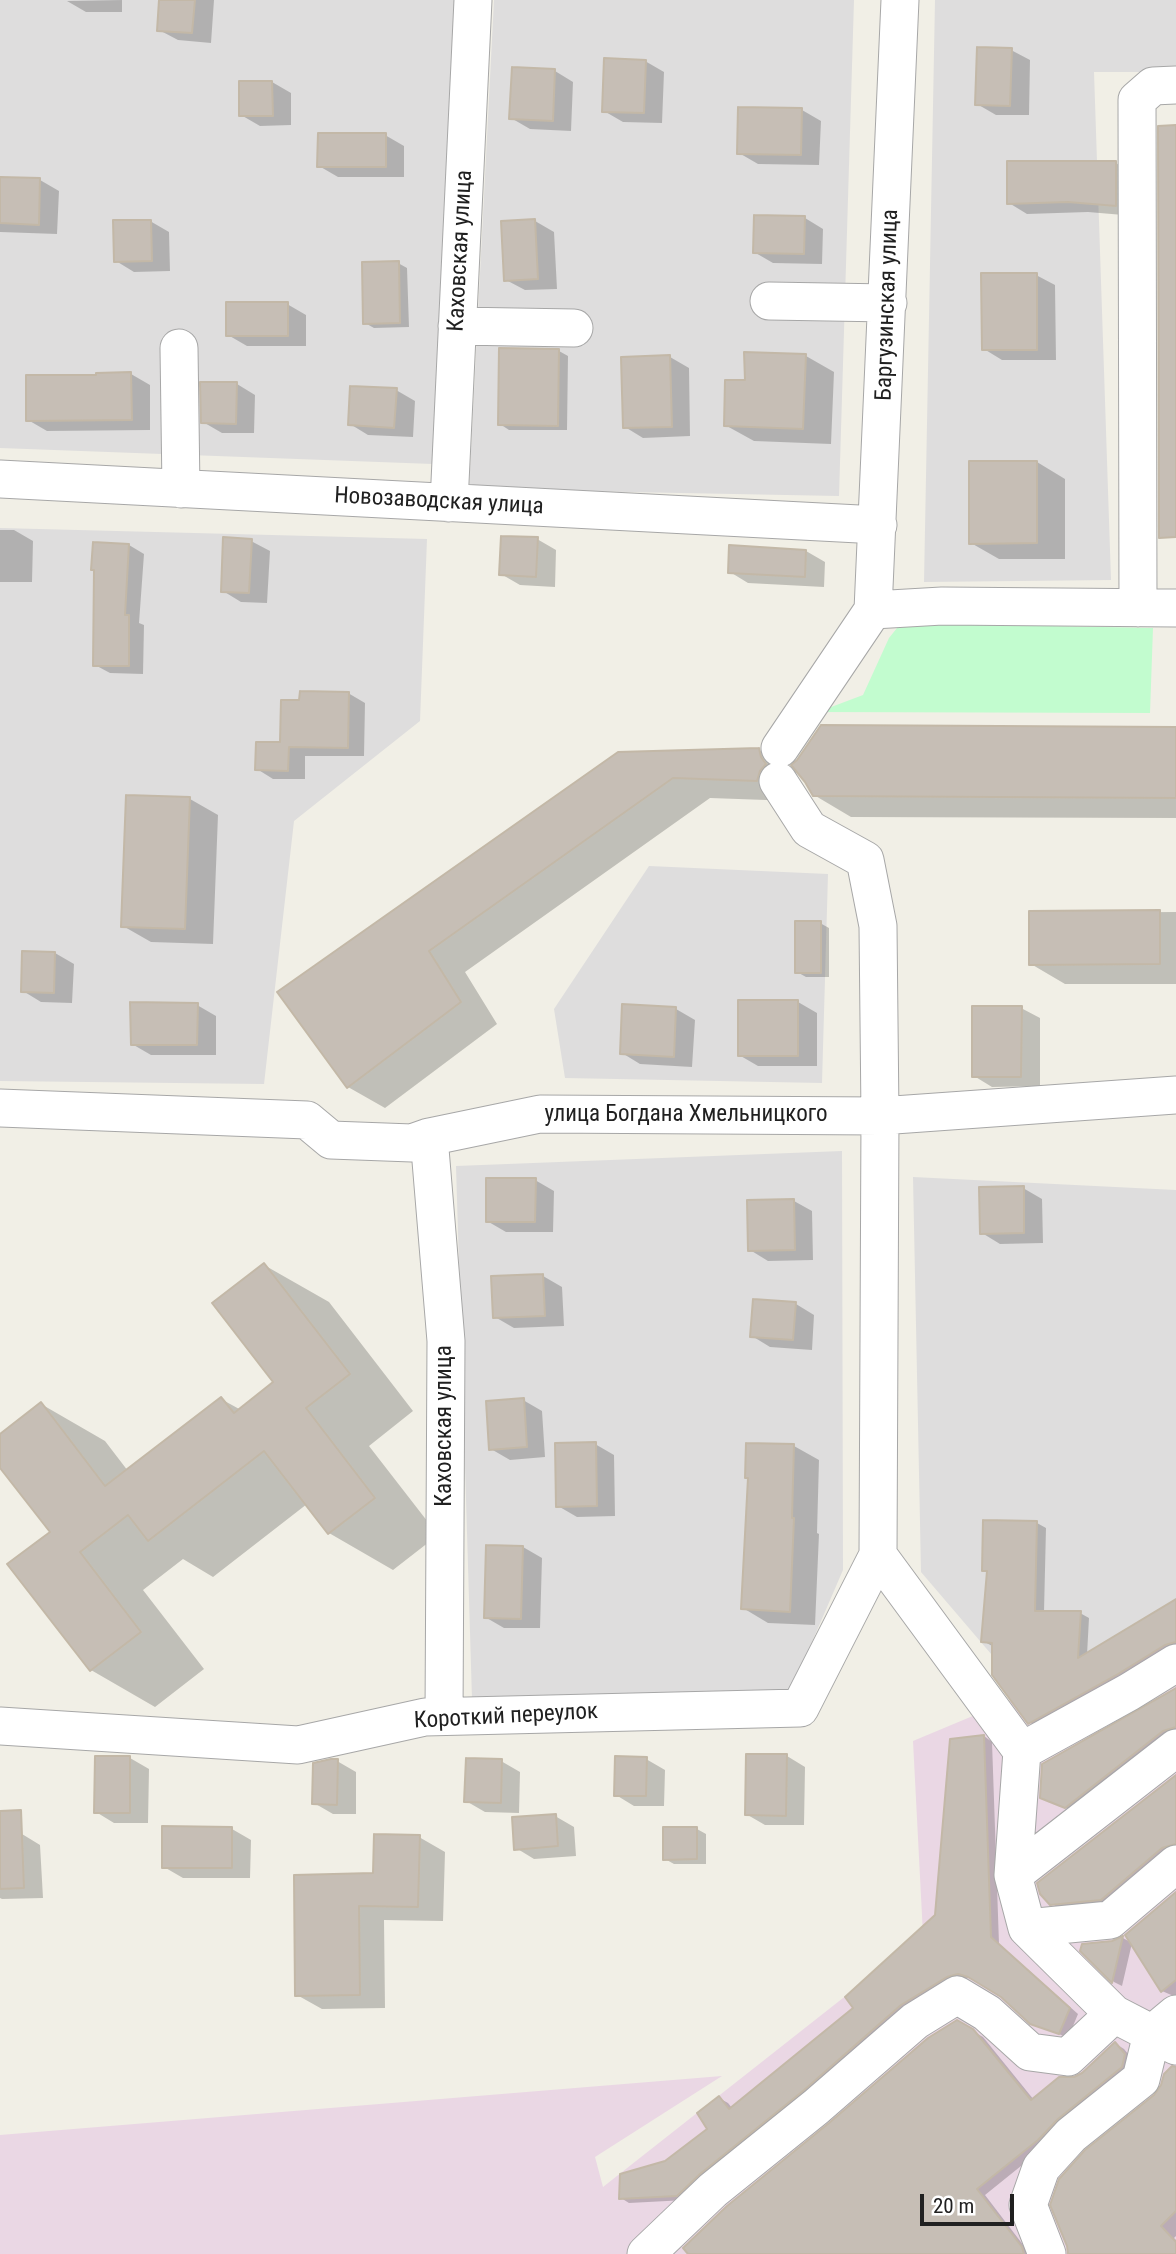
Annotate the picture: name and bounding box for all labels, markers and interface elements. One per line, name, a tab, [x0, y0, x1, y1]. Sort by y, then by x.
street label: Каховская улица	[443, 170, 479, 332]
street label: Баргузинская улица	[871, 209, 905, 401]
street label: Новозаводская улица	[334, 483, 544, 521]
street label: улица Богдана Хмельницкого	[544, 1101, 828, 1129]
street label: Каховская улица	[431, 1345, 459, 1507]
street label: Короткий переулок	[413, 1698, 599, 1736]
scale bar	[924, 2180, 1018, 2224]
text: 20 m	[933, 2194, 974, 2218]

